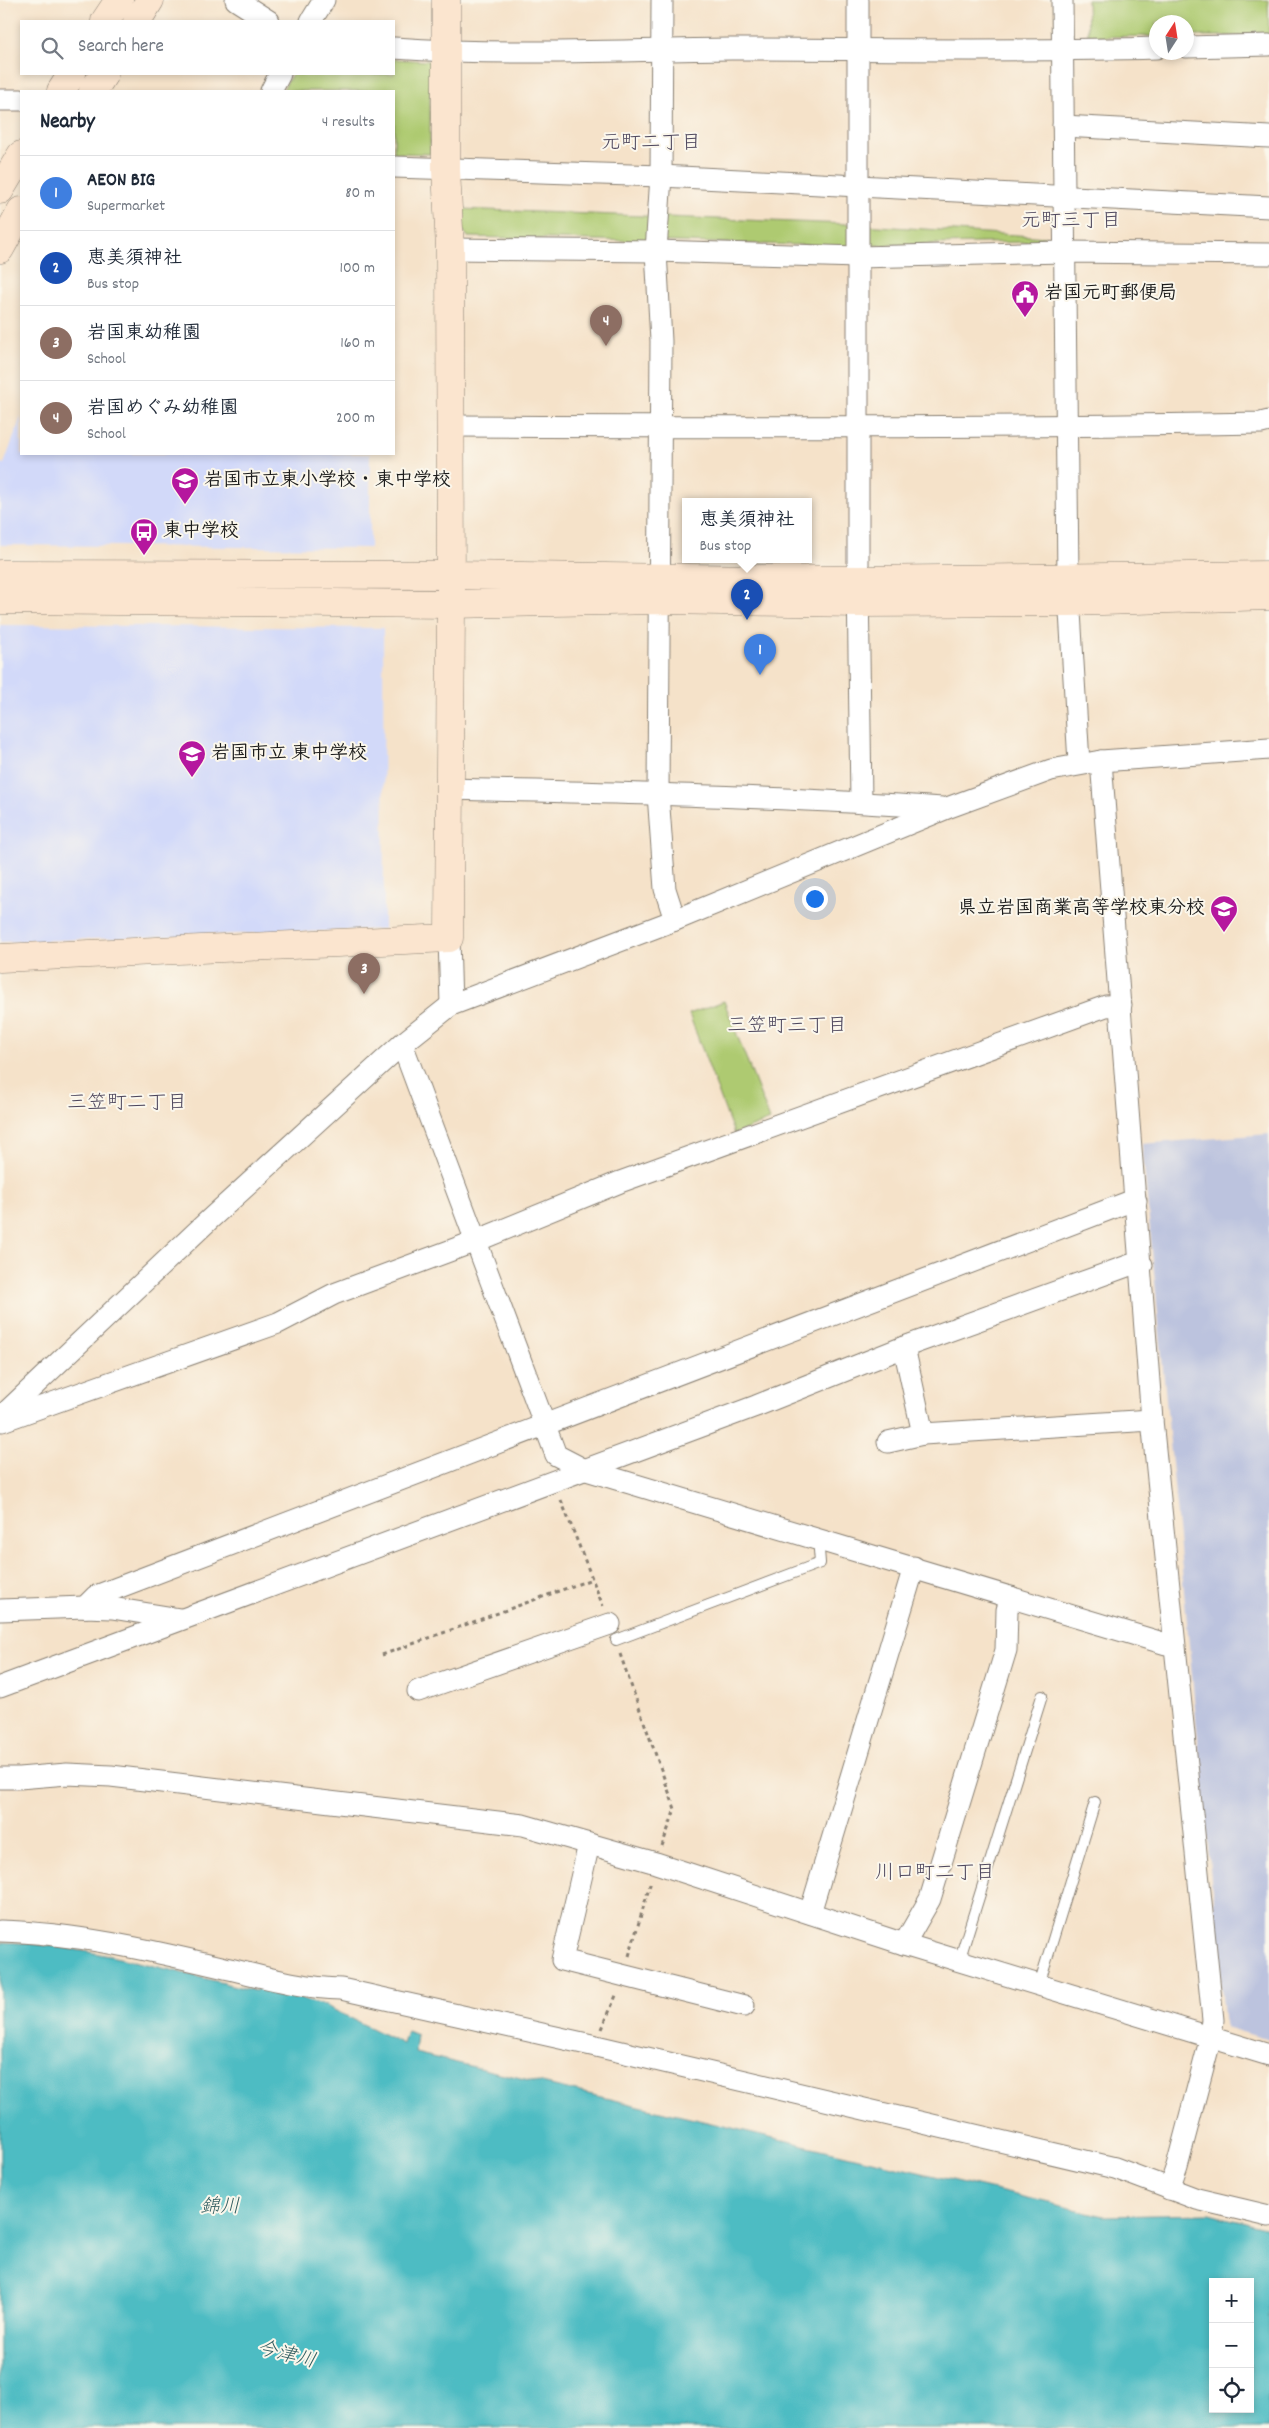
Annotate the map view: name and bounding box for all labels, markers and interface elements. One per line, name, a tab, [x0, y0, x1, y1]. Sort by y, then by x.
north arrow	[1149, 15, 1194, 60]
search box	[20, 20, 395, 75]
icon: search	[38, 34, 66, 62]
text: Search here	[78, 34, 164, 61]
text: Nearby	[40, 108, 95, 138]
text: 4 results	[322, 111, 375, 134]
district label: 元町二丁目	[601, 130, 701, 158]
text: AEON BIG	[87, 168, 155, 195]
text: 1	[54, 182, 58, 205]
text: 80 m	[345, 182, 375, 205]
text: Supermarket	[87, 195, 165, 218]
district label: 元町三丁目	[1021, 208, 1121, 236]
text: 恵美須神社	[87, 246, 182, 273]
text: 2	[53, 257, 60, 280]
text: 100 m	[339, 257, 375, 280]
text: Bus stop	[87, 273, 139, 296]
public building icon: 岩国元町郵便局	[1010, 279, 1040, 318]
place label: 岩国元町郵便局	[1044, 281, 1177, 308]
pin: 4	[590, 305, 622, 346]
text: 岩国東幼稚園	[87, 321, 201, 348]
text: 3	[52, 332, 60, 355]
text: 160 m	[340, 332, 375, 355]
text: School	[87, 348, 126, 371]
text: 岩国めぐみ幼稚園	[87, 396, 239, 423]
text: 4	[53, 407, 59, 430]
text: 200 m	[336, 407, 375, 430]
text: School	[87, 423, 126, 446]
school or university icon: 岩国市立東小学校・東中学校	[170, 466, 200, 505]
place label: 岩国市立東小学校・東中学校	[204, 468, 451, 495]
popup	[682, 498, 812, 563]
text: 恵美須神社	[699, 508, 795, 535]
bus stop icon: 東中学校	[129, 517, 159, 556]
place label: 東中学校	[163, 519, 239, 546]
text: Bus stop	[699, 535, 752, 558]
pin: 2	[731, 579, 763, 620]
pin: 1	[744, 634, 776, 675]
school or university icon: 岩国市立 東中学校	[177, 739, 207, 778]
place label: 岩国市立 東中学校	[211, 741, 367, 768]
your location	[802, 886, 828, 912]
school or university icon: 県立岩国商業高等学校東分校	[1209, 894, 1239, 933]
place label: 県立岩国商業高等学校東分校	[958, 896, 1205, 923]
pin: 3	[348, 953, 380, 994]
district label: 三笠町三丁目	[727, 1013, 847, 1041]
district label: 三笠町二丁目	[67, 1090, 187, 1118]
district label: 川口町二丁目	[875, 1860, 995, 1888]
water label: 錦川	[200, 2194, 240, 2222]
map controls	[1209, 2278, 1254, 2413]
button: +	[1209, 2278, 1254, 2323]
button: −	[1209, 2323, 1254, 2368]
water label: 今津川	[254, 2335, 318, 2377]
button: locate	[1209, 2368, 1254, 2413]

